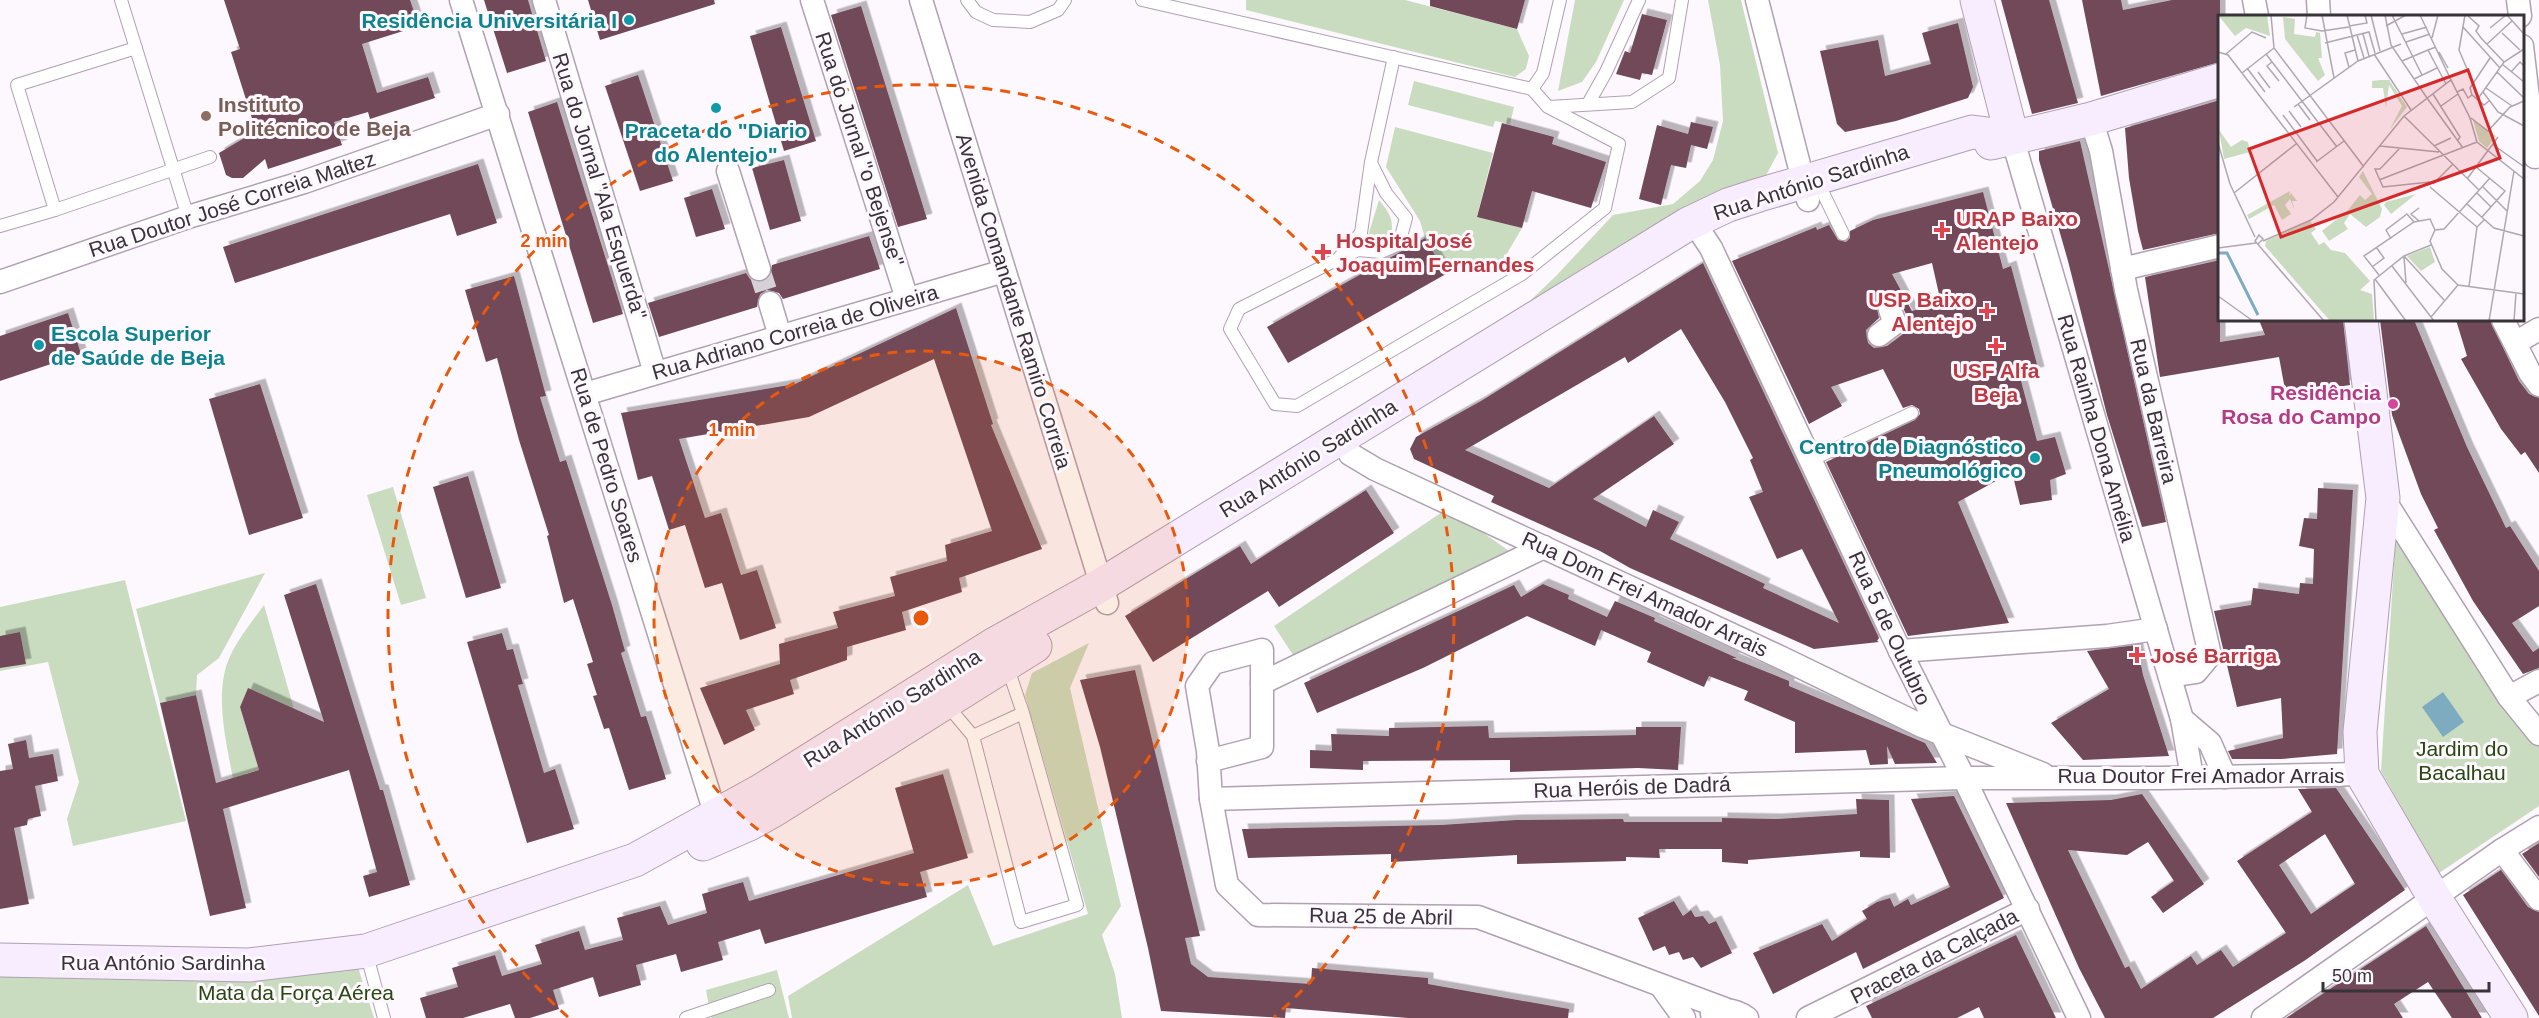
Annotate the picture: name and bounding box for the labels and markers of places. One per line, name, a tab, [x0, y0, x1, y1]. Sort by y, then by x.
place label: Residência Universitária I	[361, 9, 617, 32]
marker: Residência Universitária I	[622, 13, 636, 27]
place label: Instituto Politécnico de Beja	[218, 93, 411, 140]
marker: Praceta do "Diario do Alentejo"	[709, 101, 723, 115]
marker: Instituto Politécnico de Beja	[199, 109, 213, 123]
place label: Praceta do "Diario do Alentejo"	[625, 119, 807, 166]
place label: URAP Baixo Alentejo	[1956, 207, 2078, 254]
marker: URAP Baixo Alentejo	[1933, 221, 1951, 239]
place label: Hospital José Joaquim Fernandes	[1336, 229, 1534, 276]
marker: Hospital José Joaquim Fernandes	[1314, 243, 1332, 261]
place label: USP Baixo Alentejo	[1868, 288, 1974, 335]
marker: USP Baixo Alentejo	[1978, 302, 1996, 320]
place label: Escola Superior de Saúde de Beja	[51, 322, 225, 369]
marker: USF Alfa Beja	[1987, 337, 2005, 355]
marker: Escola Superior de Saúde de Beja	[32, 338, 46, 352]
place label: USF Alfa Beja	[1953, 359, 2040, 406]
place label: Residência Rosa do Campo	[2221, 381, 2381, 428]
marker: Residência Rosa do Campo	[2386, 397, 2400, 411]
place label: Centro de Diagnóstico Pneumológico	[1799, 435, 2023, 482]
marker: Centro de Diagnóstico Pneumológico	[2028, 451, 2042, 465]
centre of rings	[911, 608, 931, 628]
place label: José Barriga	[2150, 644, 2278, 667]
marker: José Barriga	[2128, 646, 2146, 664]

